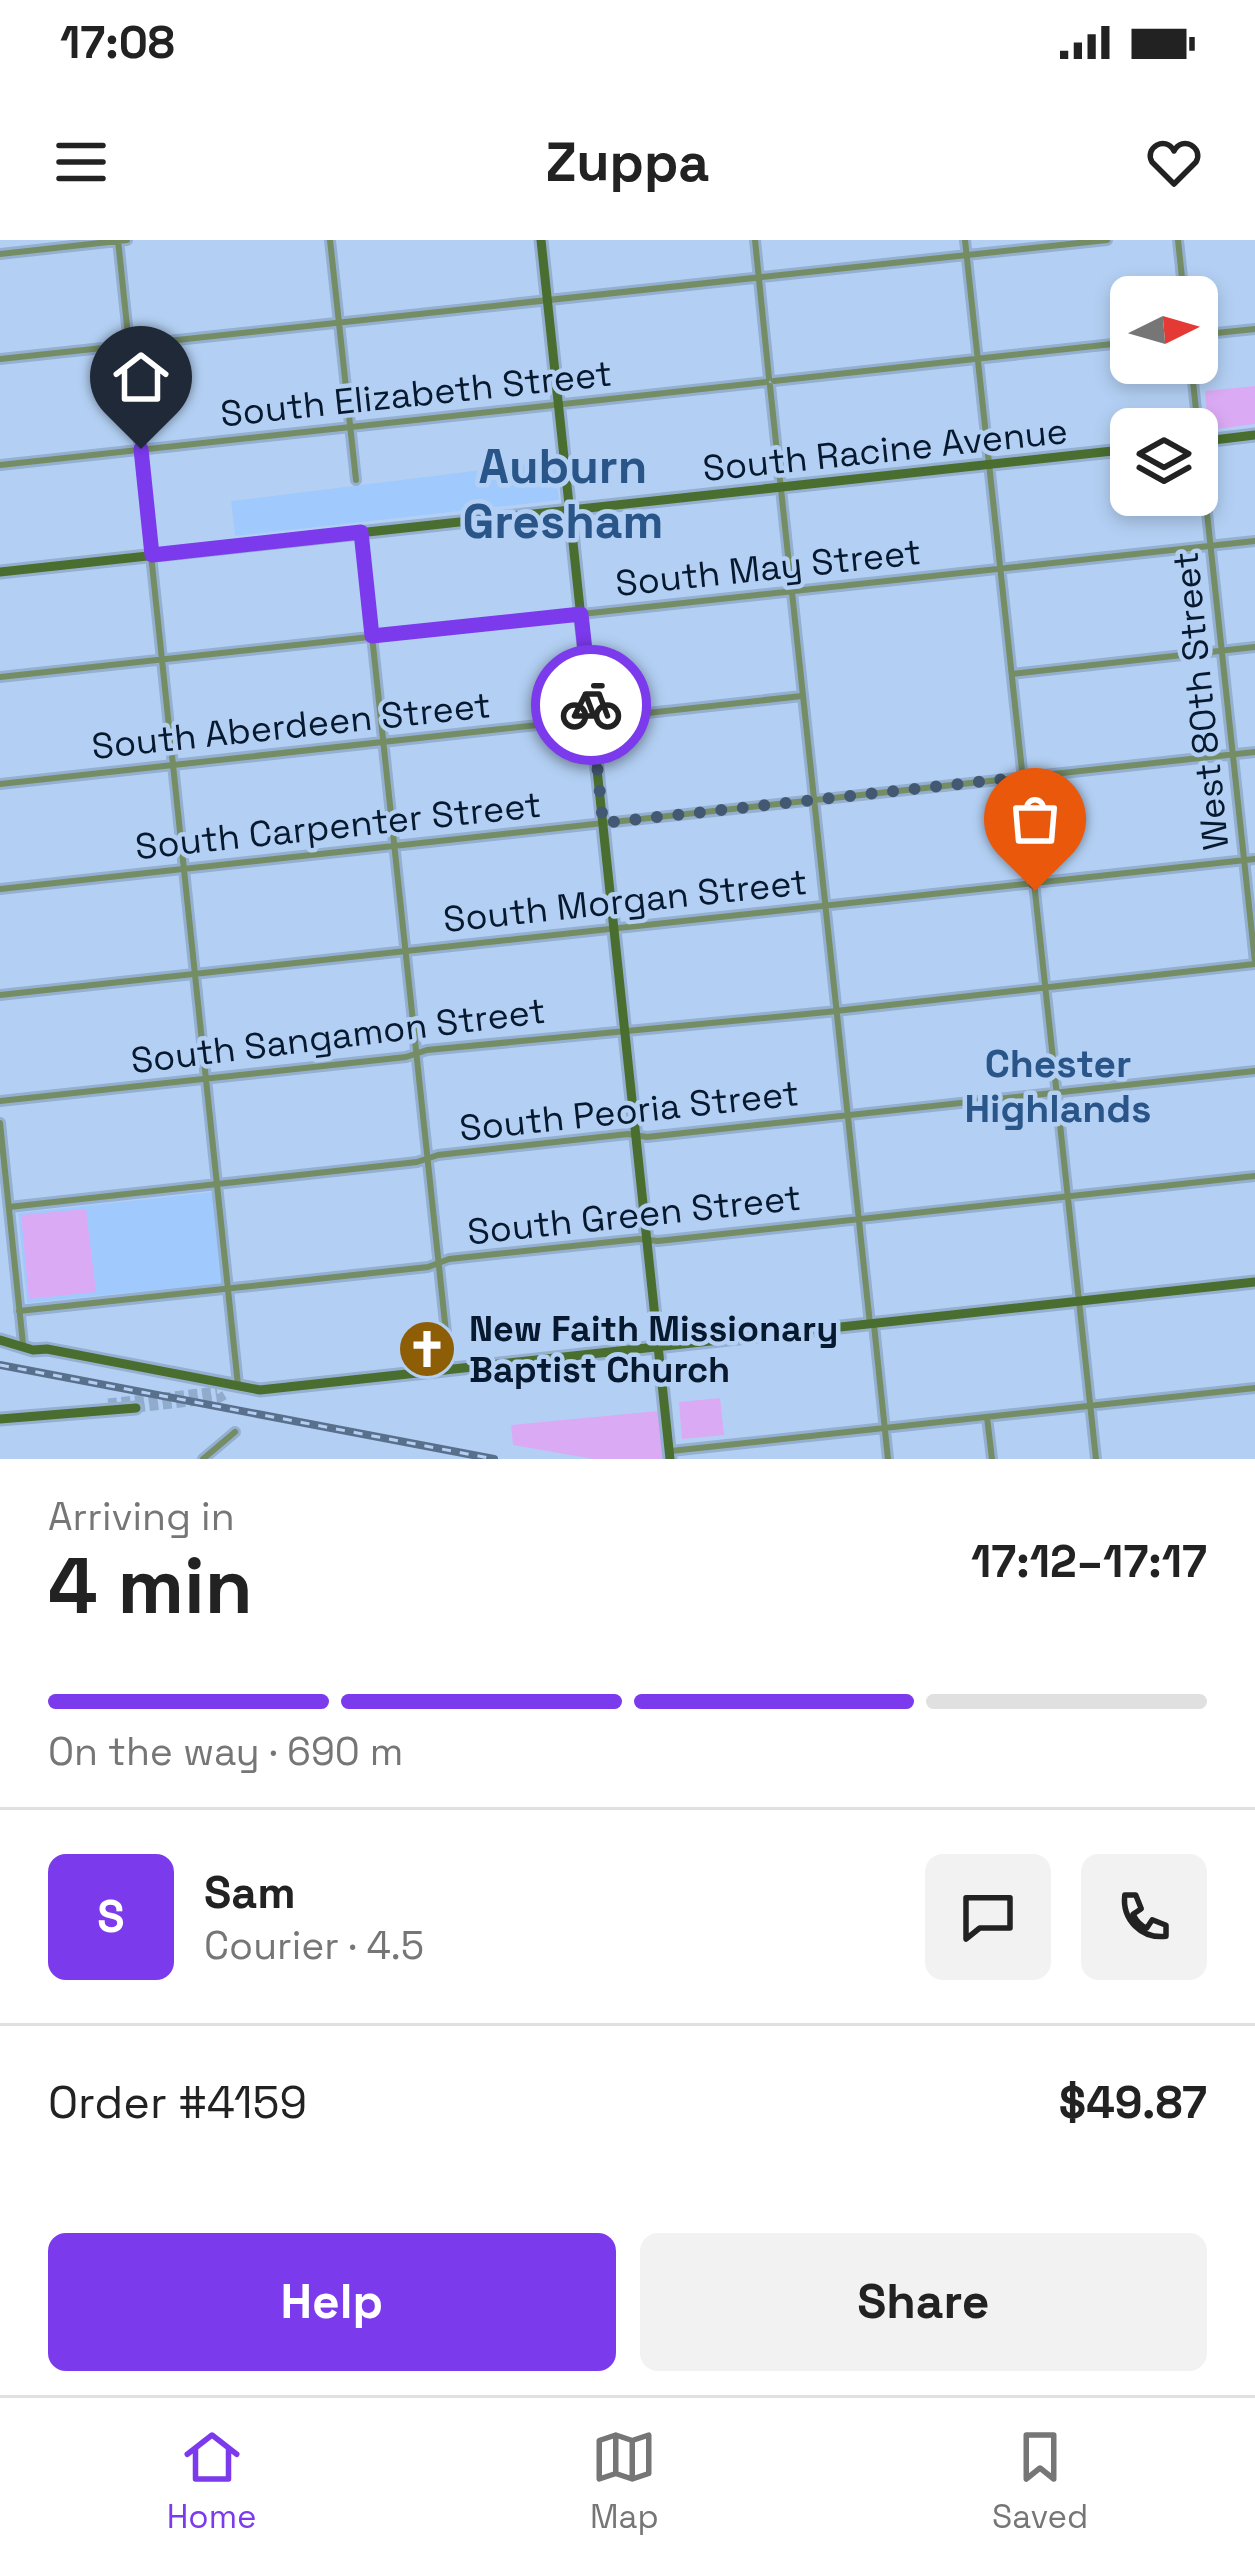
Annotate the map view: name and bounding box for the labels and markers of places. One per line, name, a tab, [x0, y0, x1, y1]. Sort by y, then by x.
pin	[90, 326, 192, 449]
pin	[984, 768, 1086, 891]
place label: New Faith Missionary Baptist Church	[469, 1306, 838, 1393]
church icon: New Faith Missionary Baptist Church	[396, 1318, 458, 1380]

